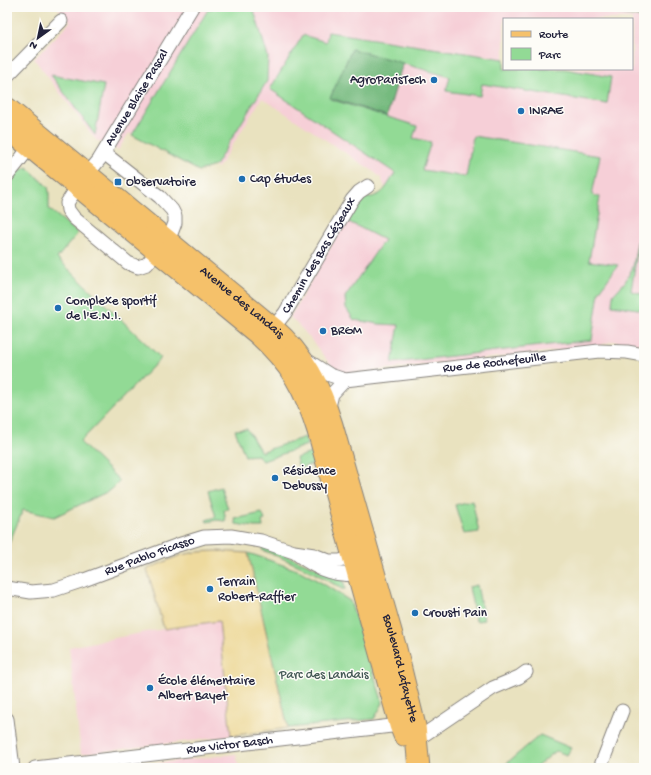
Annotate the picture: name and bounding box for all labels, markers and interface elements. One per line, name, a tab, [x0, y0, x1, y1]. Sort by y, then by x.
north arrow	[18, 18, 58, 58]
legend	[503, 18, 633, 70]
text: Route	[539, 29, 569, 43]
text: N	[27, 38, 40, 52]
street label: Avenue Blaise Pascal	[102, 47, 172, 149]
text: Parc	[538, 49, 562, 63]
place label: AgroParisTech	[350, 73, 426, 88]
marker: AgroParisTech	[429, 75, 439, 85]
place label: INRAE	[529, 104, 564, 119]
marker: INRAE	[516, 106, 526, 116]
place label: Cap études	[250, 172, 312, 187]
marker: Cap études	[237, 174, 247, 184]
place label: Observatoire	[126, 175, 196, 190]
marker: Observatoire	[113, 177, 123, 187]
street label: Chemin des Bas Cézeaux	[279, 195, 359, 316]
street label: Avenue des Landais	[197, 263, 288, 343]
place label: Complexe sportif de l'E.N.I.	[66, 294, 157, 324]
marker: Complexe sportif de l'E.N.I.	[53, 303, 63, 313]
place label: BRGM	[330, 324, 363, 339]
marker: BRGM	[318, 326, 328, 336]
street label: Rue de Rochefeuille	[442, 350, 547, 376]
place label: Résidence Debussy	[282, 464, 336, 494]
marker: Résidence Debussy	[270, 473, 280, 483]
street label: Rue Pablo Picasso	[103, 533, 197, 579]
place label: Terrain Robert-Raffier	[217, 575, 297, 605]
marker: Terrain Robert-Raffier	[205, 584, 215, 594]
place label: Crousti Pain	[423, 606, 488, 621]
marker: Crousti Pain	[410, 608, 420, 618]
street label: Boulevard Lafayette	[379, 612, 421, 724]
park label: Parc des Landais	[278, 668, 370, 683]
place label: École élémentaire Albert Bayet	[158, 673, 255, 704]
marker: École élémentaire Albert Bayet	[145, 683, 155, 693]
street label: Rue Victor Basch	[186, 733, 274, 758]

